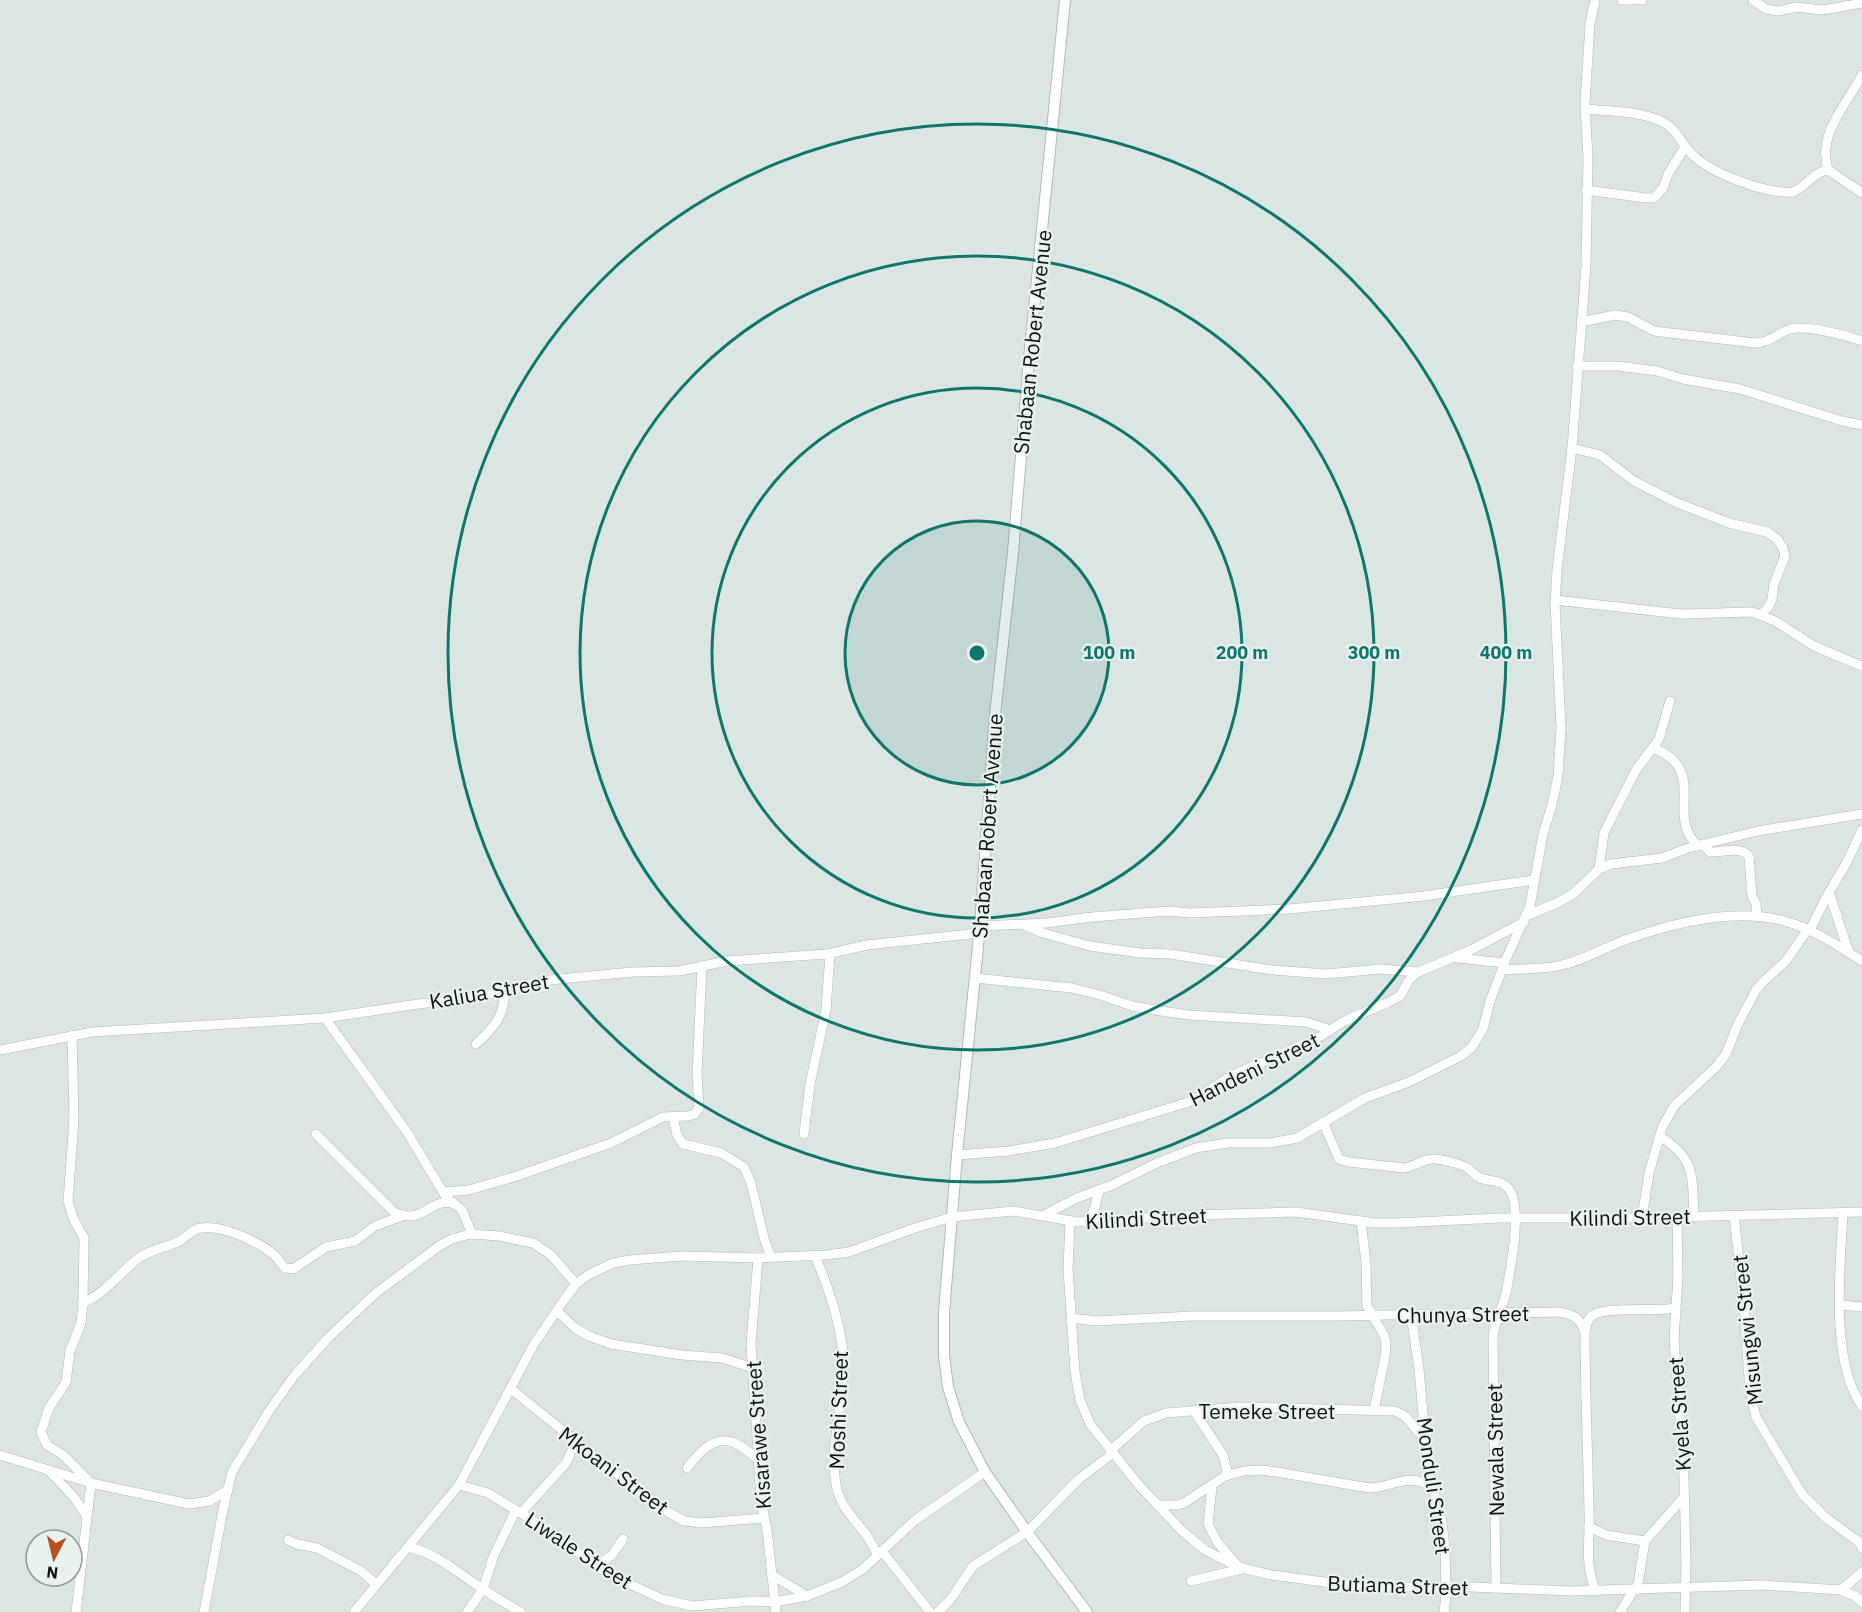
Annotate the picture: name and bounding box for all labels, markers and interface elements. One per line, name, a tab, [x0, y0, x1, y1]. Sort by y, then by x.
street label: Shabaan Robert Avenue	[1006, 228, 1058, 456]
text: 100 m	[1083, 641, 1135, 664]
text: 200 m	[1216, 641, 1268, 664]
text: 300 m	[1348, 641, 1400, 664]
text: 400 m	[1480, 641, 1532, 664]
centre of rings	[967, 643, 987, 663]
street label: Shabaan Robert Avenue	[965, 712, 1009, 940]
street label: Kaliua Street	[427, 967, 551, 1015]
street label: Handeni Street	[1184, 1025, 1324, 1113]
street label: Kilindi Street	[1085, 1201, 1207, 1235]
street label: Kilindi Street	[1569, 1202, 1691, 1232]
street label: Misungwi Street	[1725, 1253, 1769, 1407]
street label: Chunya Street	[1396, 1299, 1530, 1329]
street label: Moshi Street	[822, 1350, 854, 1470]
street label: Kyela Street	[1661, 1356, 1697, 1472]
street label: Kisarawe Street	[739, 1360, 777, 1510]
street label: Newala Street	[1480, 1383, 1510, 1517]
street label: Temeke Street	[1199, 1397, 1335, 1425]
street label: Monduli Street	[1411, 1416, 1457, 1556]
street label: Mkoani Street	[553, 1420, 675, 1520]
street label: Liwale Street	[520, 1505, 638, 1595]
north arrow	[24, 1528, 84, 1588]
text: N	[45, 1562, 59, 1584]
street label: Butiama Street	[1327, 1569, 1469, 1601]

